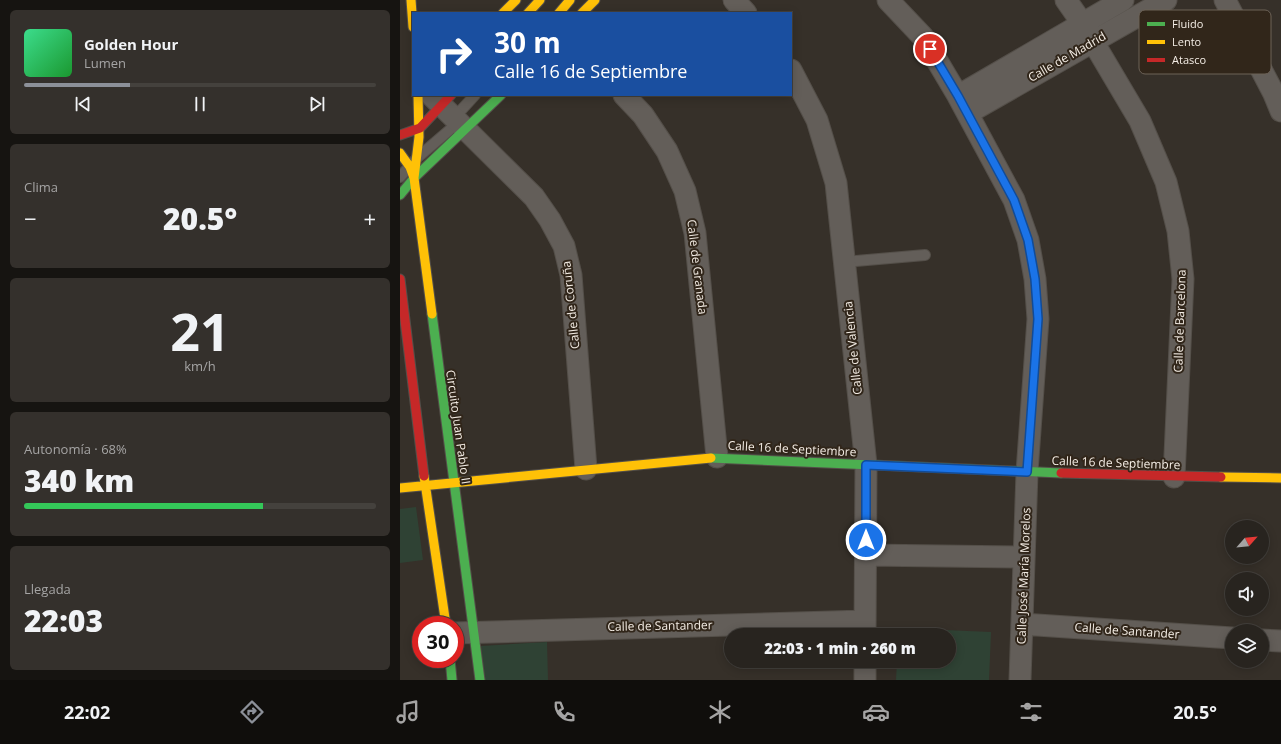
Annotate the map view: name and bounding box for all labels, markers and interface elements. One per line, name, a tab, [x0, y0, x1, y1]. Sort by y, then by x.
legend	[1139, 10, 1271, 74]
text: Fluido	[1172, 16, 1204, 31]
text: 30 m	[494, 23, 561, 61]
street label: Calle de Madrid	[1025, 27, 1109, 86]
icon: right	[428, 28, 480, 80]
pin	[913, 32, 947, 66]
text: Golden Hour	[84, 34, 178, 54]
text: Lento	[1172, 34, 1202, 49]
icon: arrive	[919, 38, 941, 60]
text: Atasco	[1172, 52, 1207, 67]
text: Lumen	[84, 54, 126, 72]
text: Calle 16 de Septiembre	[494, 59, 687, 83]
icon: previous	[72, 93, 94, 115]
icon: pause	[189, 93, 211, 115]
icon: next	[306, 93, 328, 115]
text: Clima	[24, 178, 58, 196]
text: 20.5°	[163, 198, 237, 239]
text: −	[24, 203, 37, 233]
text: +	[363, 203, 376, 233]
street label: Calle de Granada	[683, 218, 712, 315]
street label: Calle de Coruña	[557, 260, 584, 350]
street label: Calle de Barcelona	[1169, 269, 1190, 373]
text: 21	[170, 295, 230, 366]
street label: Calle de Valencia	[839, 301, 866, 396]
text: km/h	[184, 357, 216, 375]
street label: Circuito Juan Pablo II	[442, 369, 475, 485]
street label: Calle 16 de Septiembre	[727, 437, 857, 460]
text: Autonomía · 68%	[24, 440, 127, 458]
street label: Calle 16 de Septiembre	[1051, 452, 1181, 473]
text: 340 km	[24, 460, 134, 501]
street label: Calle José María Morelos	[1013, 507, 1034, 645]
position arrow	[845, 519, 887, 561]
north arrow	[1225, 520, 1269, 564]
map controls	[1225, 520, 1269, 668]
button: sound	[1225, 572, 1269, 616]
text: Llegada	[24, 580, 71, 598]
text: 22:03	[24, 600, 103, 641]
speed limit sign: 30	[412, 616, 464, 668]
street label: Calle de Santander	[607, 616, 713, 635]
street label: Calle de Santander	[1074, 618, 1180, 643]
button: layers	[1225, 624, 1269, 668]
text: 22:03 · 1 min · 260 m	[764, 638, 916, 658]
icon: directions	[238, 698, 266, 726]
icon: music	[394, 698, 422, 726]
icon: phone	[550, 698, 578, 726]
icon: climate	[706, 698, 734, 726]
icon: car	[862, 698, 890, 726]
icon: filters	[1017, 698, 1045, 726]
text: 22:02	[64, 700, 110, 724]
text: 20.5°	[1173, 700, 1217, 724]

